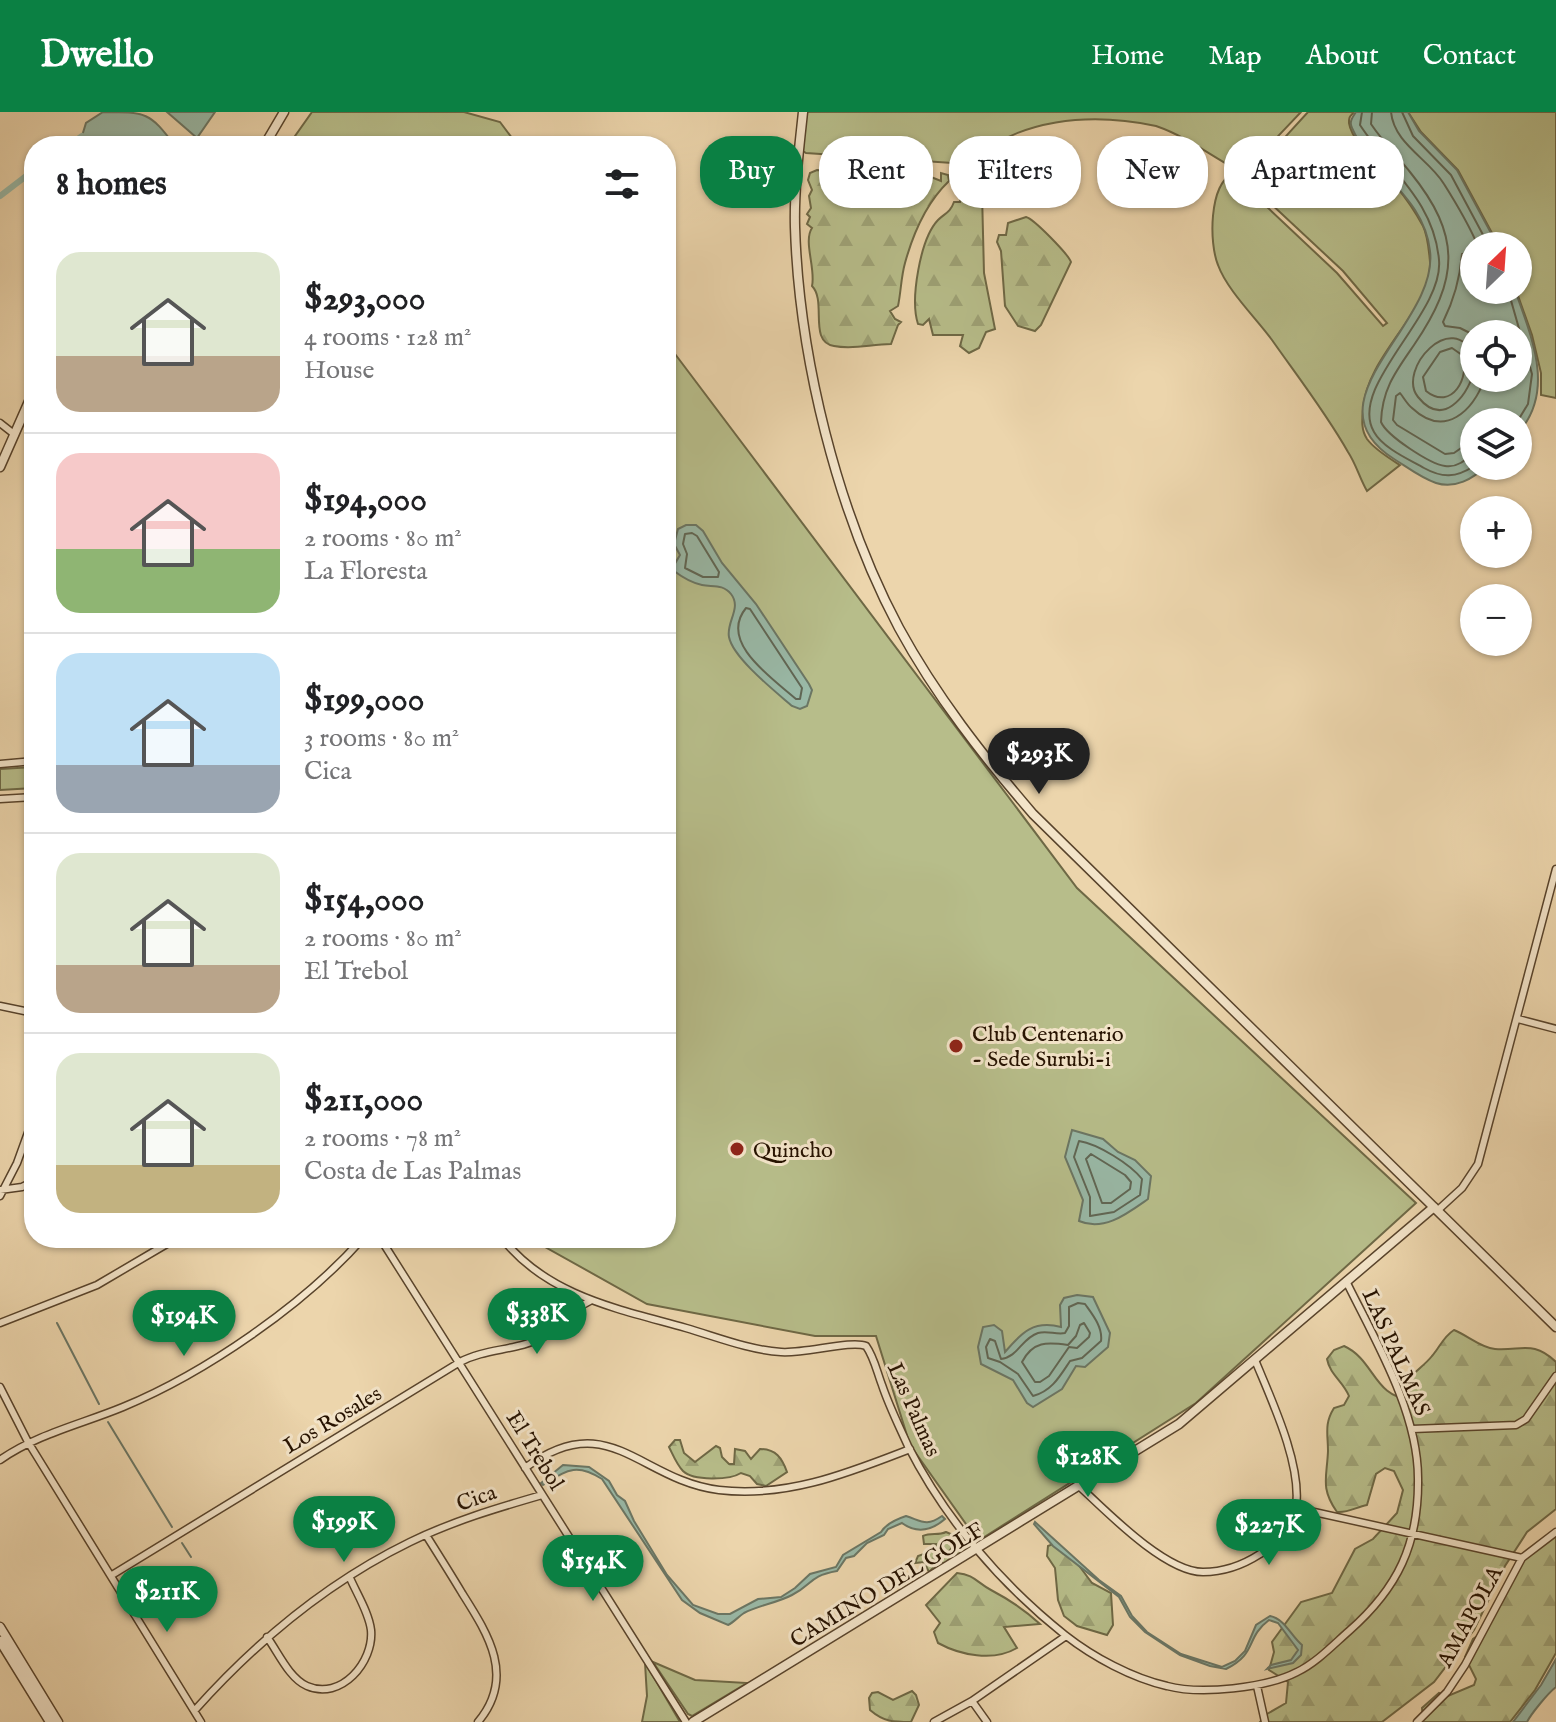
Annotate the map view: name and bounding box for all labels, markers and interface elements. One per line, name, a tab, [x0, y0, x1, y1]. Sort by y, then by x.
text: Dwello	[40, 32, 154, 80]
text: Home	[1091, 39, 1164, 74]
text: Map	[1208, 39, 1262, 74]
text: About	[1306, 39, 1379, 74]
text: Contact	[1423, 39, 1516, 74]
chip: Buy	[700, 136, 803, 208]
chip: Rent	[819, 136, 933, 208]
chip: Filters	[949, 136, 1081, 208]
chip: New	[1097, 136, 1208, 208]
chip: Apartment	[1224, 136, 1404, 208]
icon: filters	[600, 162, 644, 206]
text: 8 homes	[56, 163, 167, 206]
north arrow	[1460, 232, 1532, 304]
map controls	[1460, 232, 1532, 656]
text: $293,000	[304, 278, 425, 321]
icon: home	[120, 284, 216, 380]
button: locate	[1460, 320, 1532, 392]
text: 4 rooms · 128 m²	[304, 321, 471, 354]
text: House	[304, 354, 374, 387]
button: layers	[1460, 408, 1532, 480]
text: $194,000	[304, 479, 427, 522]
icon: home	[120, 485, 216, 581]
button: +	[1460, 496, 1532, 568]
text: 2 rooms · 80 m²	[304, 522, 462, 555]
text: La Floresta	[304, 555, 428, 588]
button: −	[1460, 584, 1532, 656]
text: $199,000	[304, 679, 424, 722]
icon: home	[120, 685, 216, 781]
text: 3 rooms · 80 m²	[304, 722, 459, 755]
pin: $293K	[983, 728, 1095, 796]
text: $293K	[1006, 737, 1072, 770]
text: Cica	[304, 755, 352, 788]
text: $154,000	[304, 879, 424, 922]
icon: home	[120, 885, 216, 981]
text: 2 rooms · 80 m²	[304, 922, 462, 955]
text: El Trebol	[304, 955, 408, 988]
place label: Club Centenario - Sede Surubi-i	[972, 1021, 1124, 1074]
marker: Club Centenario - Sede Surubi-i	[947, 1037, 965, 1055]
text: $211,000	[304, 1079, 423, 1122]
icon: home	[120, 1085, 216, 1181]
text: 2 rooms · 78 m²	[304, 1122, 461, 1155]
place label: Quincho	[753, 1137, 833, 1165]
marker: Quincho	[728, 1140, 746, 1158]
text: Costa de Las Palmas	[304, 1155, 521, 1188]
street label: LAS PALMAS	[1355, 1285, 1436, 1421]
pin: $338K	[481, 1288, 593, 1356]
pin: $194K	[128, 1290, 240, 1358]
text: $338K	[506, 1297, 568, 1330]
text: $194K	[151, 1299, 217, 1332]
street label: Las Palmas	[880, 1358, 946, 1461]
street label: Los Rosales	[279, 1380, 387, 1461]
street label: El Trebol	[499, 1406, 570, 1496]
pin: $128K	[1032, 1431, 1144, 1499]
text: $128K	[1055, 1440, 1121, 1473]
street label: Cica	[453, 1479, 501, 1519]
pin: $199K	[288, 1496, 400, 1564]
pin: $227K	[1213, 1499, 1325, 1567]
text: $199K	[311, 1505, 377, 1538]
text: $227K	[1234, 1508, 1304, 1541]
street label: CAMINO DEL GOLF	[785, 1517, 989, 1654]
pin: $154K	[537, 1535, 649, 1603]
text: $154K	[561, 1544, 625, 1577]
street label: AMAPOLA	[1431, 1560, 1511, 1673]
pin: $211K	[111, 1566, 223, 1634]
text: $211K	[135, 1575, 199, 1608]

